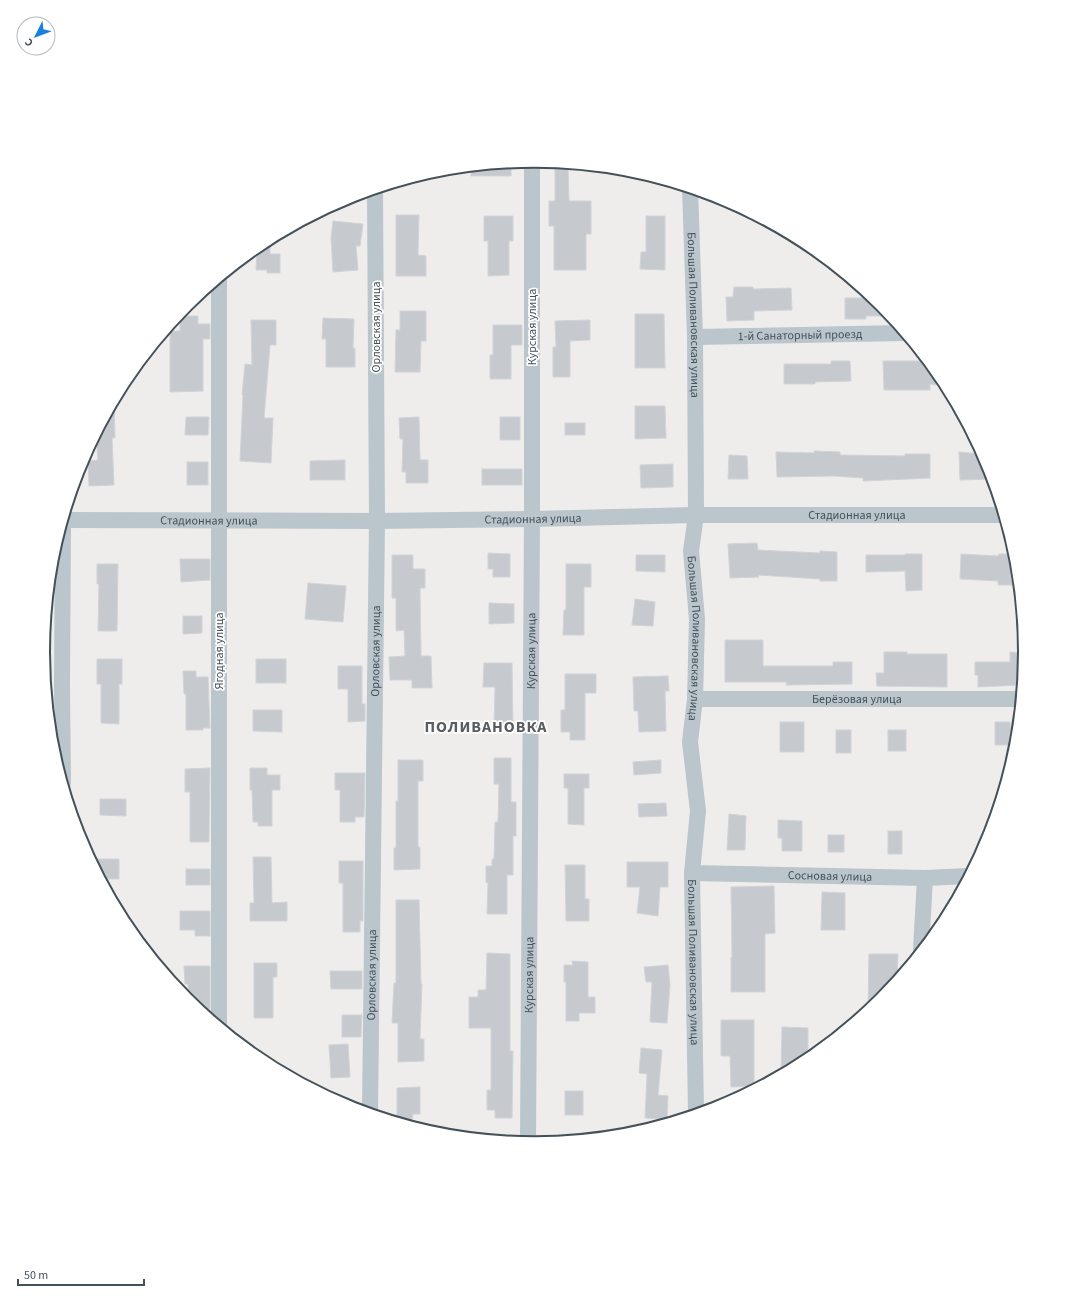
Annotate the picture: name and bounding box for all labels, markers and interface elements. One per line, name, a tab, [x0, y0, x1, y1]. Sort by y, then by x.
north arrow	[16, 16, 56, 56]
text: С	[21, 35, 37, 50]
street label: Большая Поливановская улица	[682, 232, 703, 398]
street label: Орловская улица	[368, 282, 385, 372]
street label: Курская улица	[524, 289, 541, 365]
street label: 1-й Санаторный проезд	[737, 326, 863, 345]
street label: Стадионная улица	[808, 507, 906, 524]
street label: Стадионная улица	[484, 510, 582, 529]
street label: Стадионная улица	[160, 512, 258, 530]
street label: Большая Поливановская улица	[682, 555, 705, 722]
street label: Орловская улица	[367, 605, 385, 697]
street label: Ягодная улица	[211, 612, 228, 690]
street label: Курская улица	[523, 613, 540, 689]
street label: Берёзовая улица	[812, 691, 902, 708]
district label: ПОЛИВАНОВКА	[425, 716, 547, 738]
street label: Сосновая улица	[788, 867, 872, 886]
street label: Большая Поливановская улица	[683, 879, 703, 1045]
street label: Орловская улица	[363, 929, 381, 1021]
street label: Курская улица	[521, 937, 538, 1013]
scale bar	[18, 1261, 144, 1287]
text: 50 m	[24, 1267, 48, 1284]

